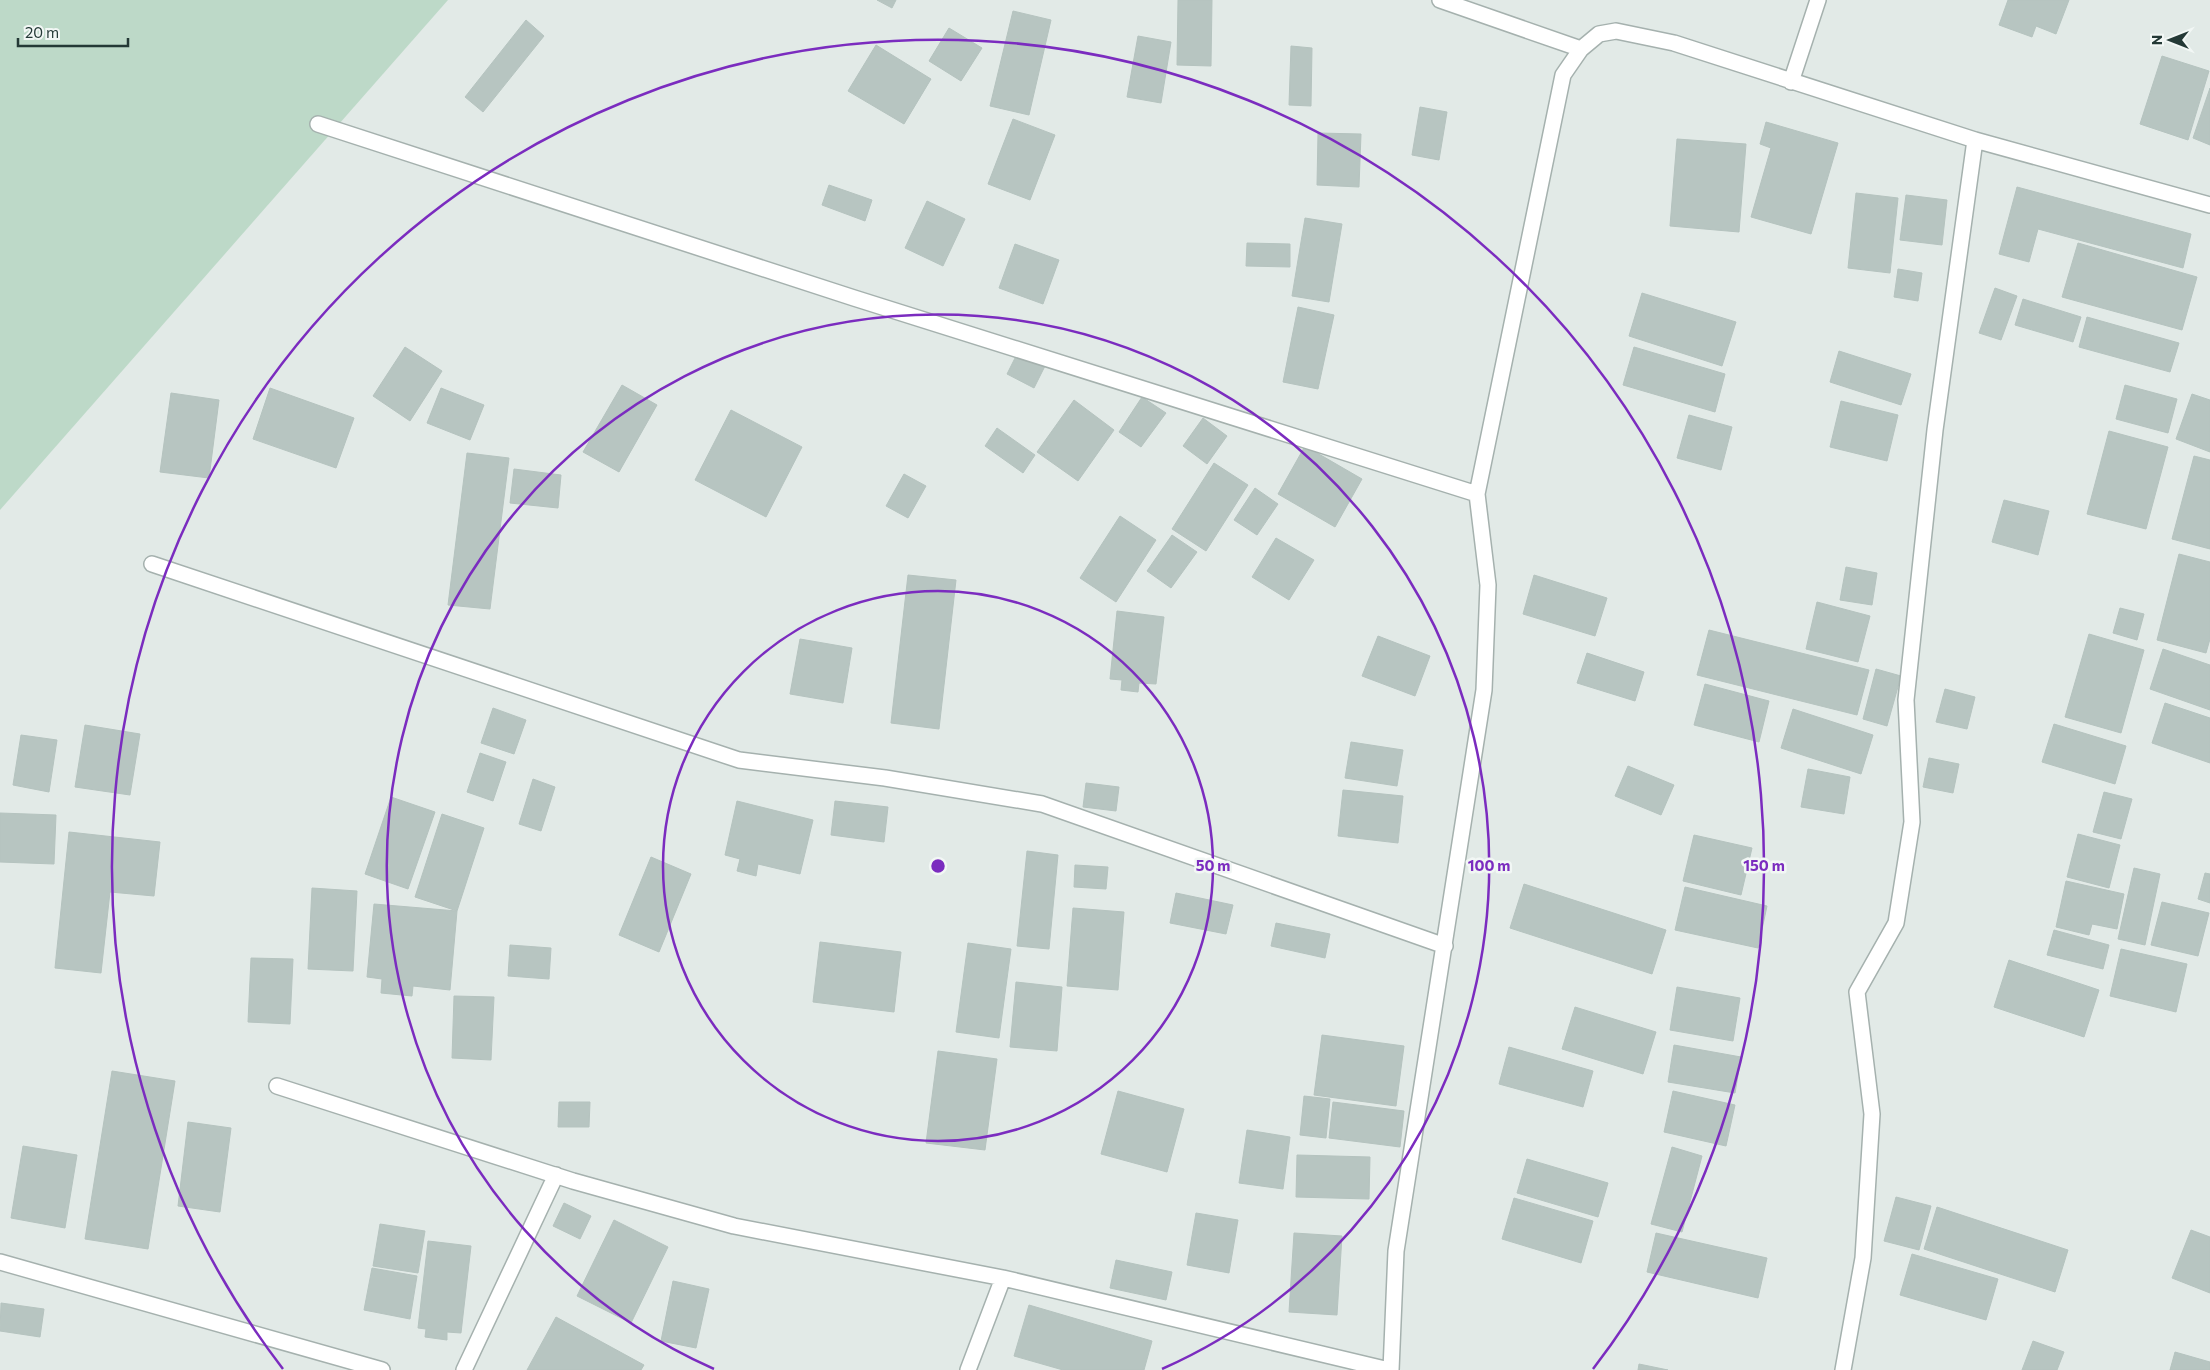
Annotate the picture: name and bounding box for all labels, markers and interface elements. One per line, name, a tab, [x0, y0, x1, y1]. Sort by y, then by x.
scale bar	[18, 15, 128, 47]
north arrow	[2145, 15, 2195, 65]
text: 20 m	[25, 23, 59, 41]
text: N	[2148, 35, 2165, 45]
text: 50 m	[1196, 856, 1230, 874]
text: 100 m	[1468, 856, 1510, 874]
text: 150 m	[1743, 856, 1785, 874]
centre of rings	[929, 857, 947, 875]

